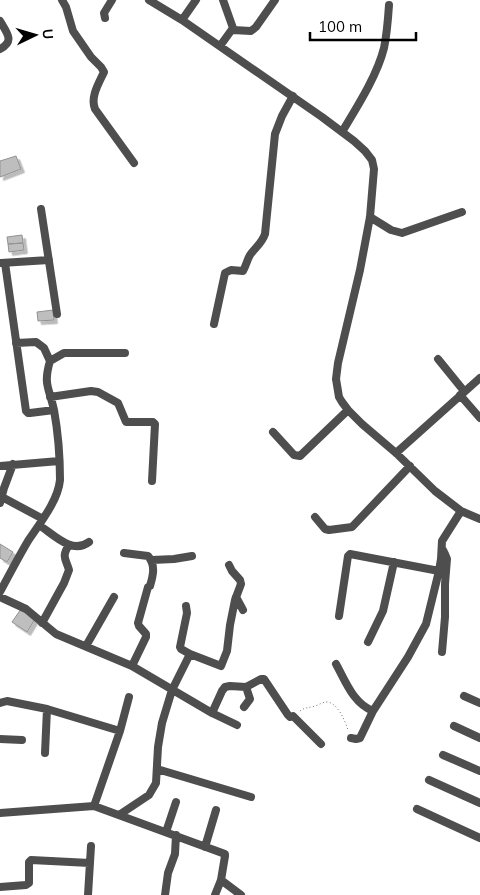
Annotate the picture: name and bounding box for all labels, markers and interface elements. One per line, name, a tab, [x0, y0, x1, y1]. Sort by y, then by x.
north arrow	[10, 10, 60, 60]
scale bar	[310, 10, 416, 42]
text: 100 m	[318, 17, 362, 36]
text: U	[39, 28, 57, 40]

